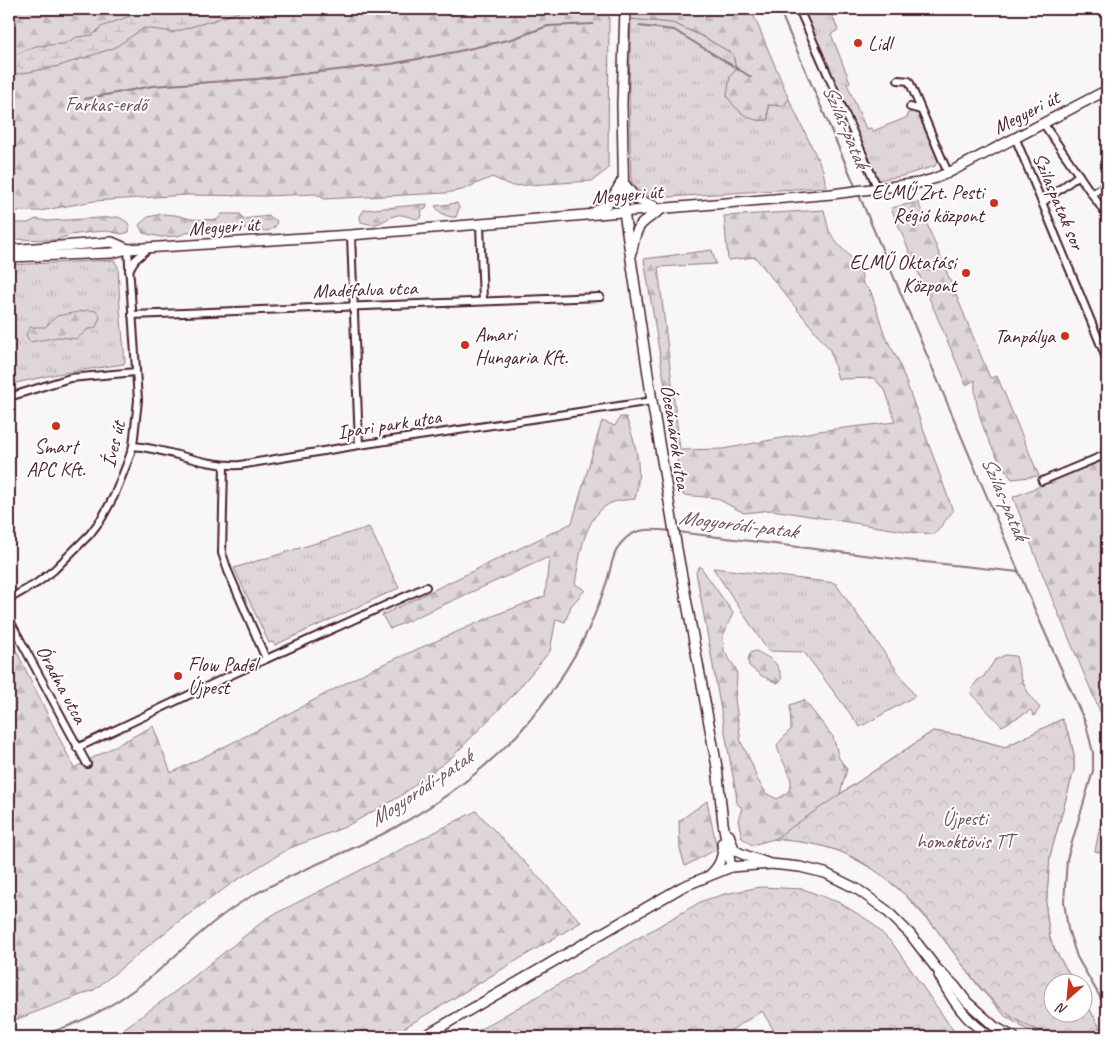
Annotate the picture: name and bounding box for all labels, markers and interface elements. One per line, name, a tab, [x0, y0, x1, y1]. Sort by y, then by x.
place label: Lidl	[868, 31, 895, 56]
marker: Lidl	[852, 37, 864, 49]
water label: Szilas-patak	[817, 81, 877, 175]
street label: Megyeri út	[989, 84, 1066, 140]
park label: Farkas-erdő	[65, 92, 150, 117]
street label: Szilaspatak sor	[1027, 149, 1091, 255]
street label: Megyeri út	[591, 179, 666, 210]
place label: ELMŰ Zrt. Pesti Régió központ	[871, 180, 986, 228]
marker: ELMŰ Zrt. Pesti Régió központ	[988, 197, 1000, 209]
street label: Megyeri út	[188, 211, 263, 241]
place label: ELMŰ Oktatási Központ	[850, 250, 958, 298]
marker: ELMŰ Oktatási Központ	[960, 267, 972, 279]
street label: Madéfalva utca	[312, 275, 419, 304]
place label: Amari Hungaria Kft.	[475, 322, 568, 370]
place label: Tanpálya	[995, 324, 1056, 349]
marker: Tanpálya	[1059, 330, 1071, 342]
marker: Amari Hungaria Kft.	[459, 339, 471, 351]
street label: Óceánárok utca	[655, 383, 696, 493]
street label: Ipari park utca	[336, 404, 445, 445]
street label: Íves út	[96, 416, 132, 470]
marker: Smart APC Kft.	[50, 420, 62, 432]
place label: Smart APC Kft.	[26, 434, 86, 482]
water label: Szilas-patak	[976, 453, 1036, 547]
water label: Mogyoródi-patak	[677, 504, 803, 545]
street label: Óradna utca	[31, 641, 93, 729]
place label: Flow Padel Újpest	[188, 652, 261, 700]
marker: Flow Padel Újpest	[172, 670, 184, 682]
water label: Mogyoródi-patak	[365, 742, 481, 832]
park label: Újpesti homoktövis TT	[917, 806, 1018, 854]
north arrow	[1044, 974, 1094, 1024]
text: N	[1053, 999, 1070, 1019]

